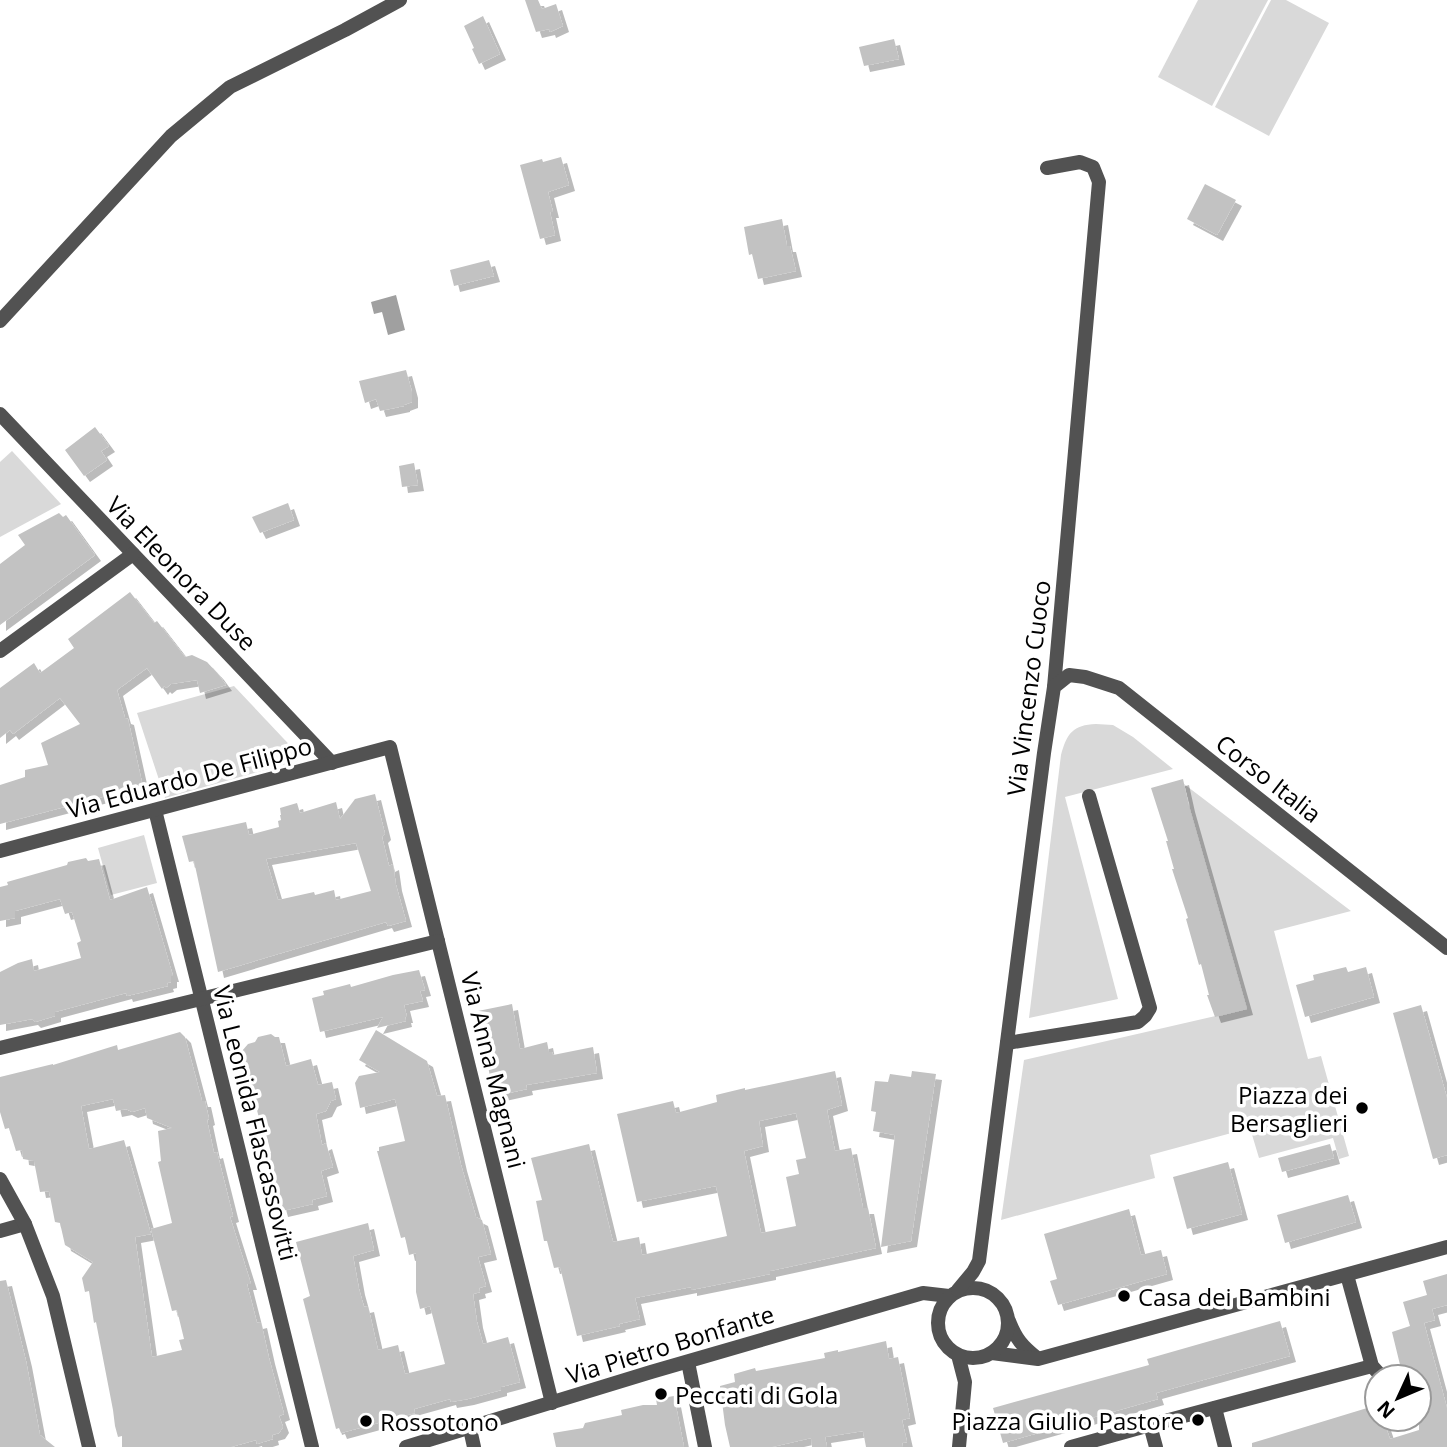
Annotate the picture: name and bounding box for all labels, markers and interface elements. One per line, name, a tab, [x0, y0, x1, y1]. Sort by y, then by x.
street label: Via Eleonora Duse	[100, 489, 264, 657]
street label: Via Vincenzo Cuoco	[998, 578, 1058, 798]
street label: Corso Italia	[1209, 726, 1329, 830]
street label: Via Eduardo De Filippo	[63, 728, 315, 826]
street label: Via Anna Magnani	[454, 969, 534, 1171]
street label: Via Leonida Flascassovitti	[206, 982, 306, 1264]
place label: Piazza dei Bersaglieri	[1230, 1078, 1348, 1139]
marker: Piazza dei Bersaglieri	[1354, 1100, 1370, 1116]
place label: Casa dei Bambini	[1138, 1280, 1331, 1313]
marker: Casa dei Bambini	[1116, 1288, 1132, 1304]
street label: Via Pietro Bonfante	[562, 1297, 778, 1391]
north arrow	[1363, 1363, 1433, 1433]
place label: Peccati di Gola	[675, 1378, 838, 1411]
marker: Peccati di Gola	[653, 1386, 669, 1402]
text: N	[1371, 1395, 1400, 1424]
place label: Piazza Giulio Pastore	[952, 1404, 1184, 1437]
place label: Rossotono	[380, 1405, 499, 1438]
marker: Piazza Giulio Pastore	[1190, 1412, 1206, 1428]
marker: Rossotono	[358, 1413, 374, 1429]

